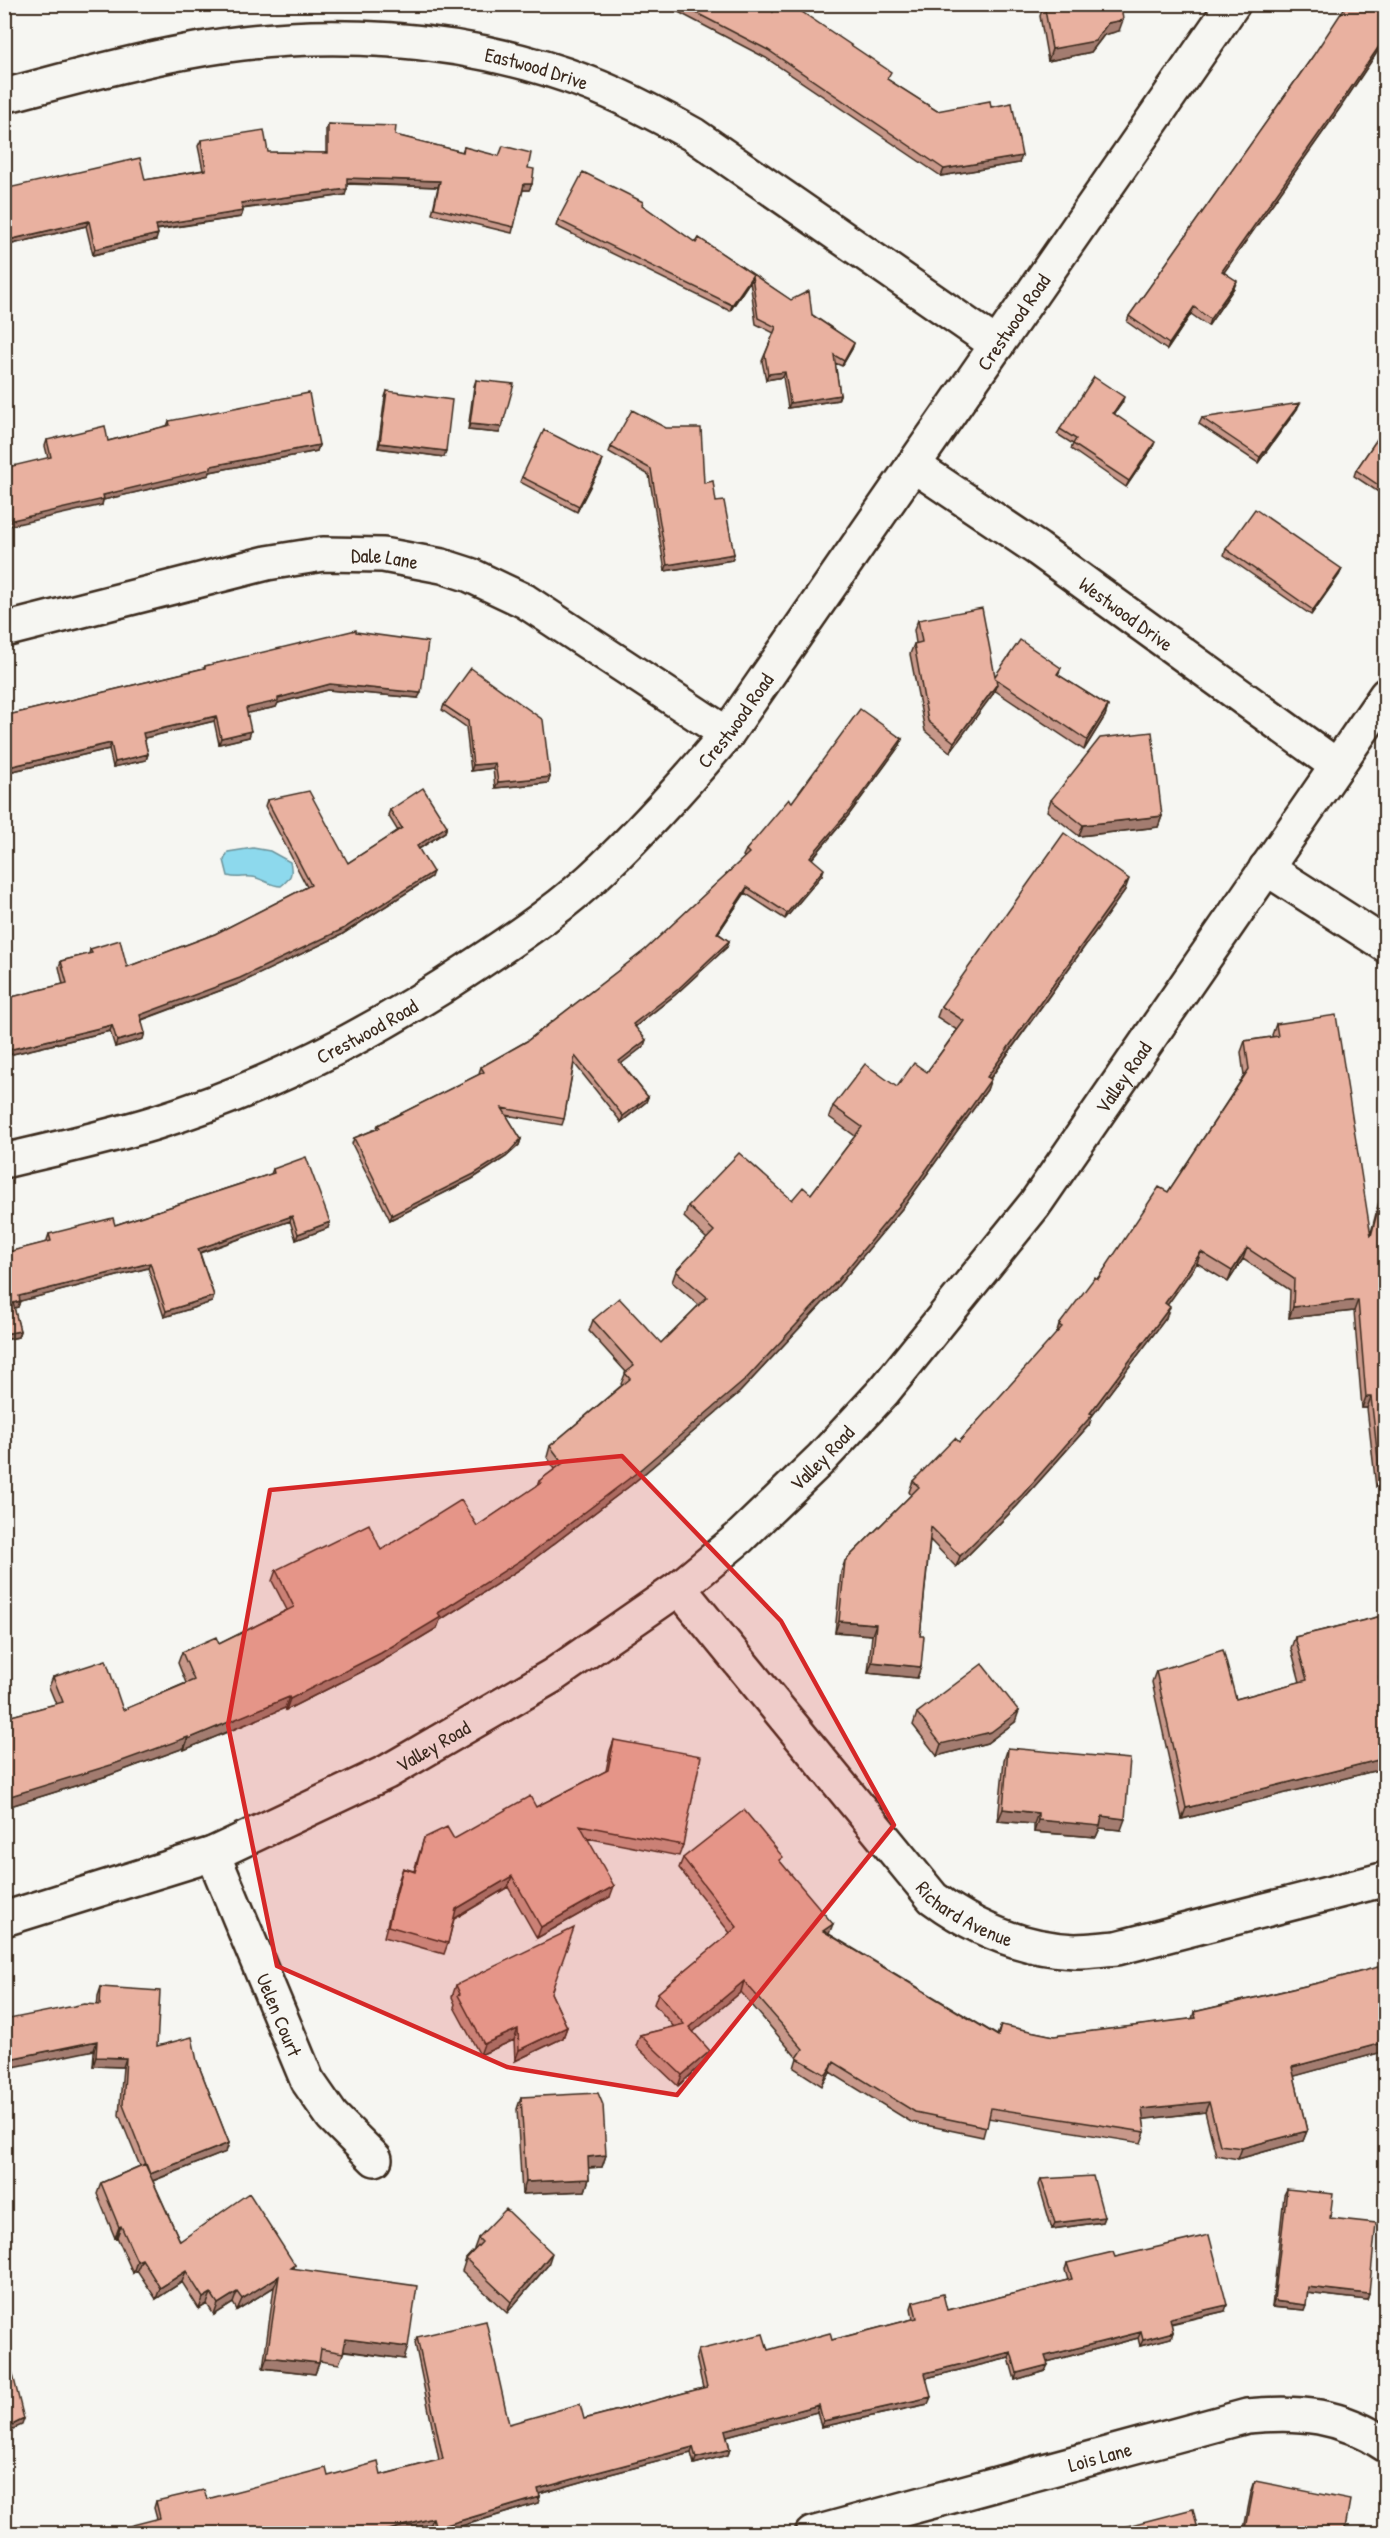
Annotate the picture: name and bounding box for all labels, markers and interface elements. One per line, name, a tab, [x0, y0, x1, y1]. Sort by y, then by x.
street label: Eastwood Drive	[483, 40, 593, 96]
street label: Crestwood Road	[970, 268, 1056, 375]
street label: Dale Lane	[351, 541, 421, 575]
street label: Westwood Drive	[1074, 570, 1179, 657]
street label: Crestwood Road	[691, 667, 779, 773]
street label: Crestwood Road	[311, 992, 422, 1069]
street label: Valley Road	[1088, 1036, 1157, 1118]
street label: Valley Road	[783, 1419, 860, 1496]
street label: Valley Road	[391, 1713, 475, 1778]
street label: Richard Avenue	[911, 1875, 1016, 1952]
street label: Uelen Court	[251, 1969, 310, 2061]
street label: Lois Lane	[1065, 2434, 1134, 2477]

